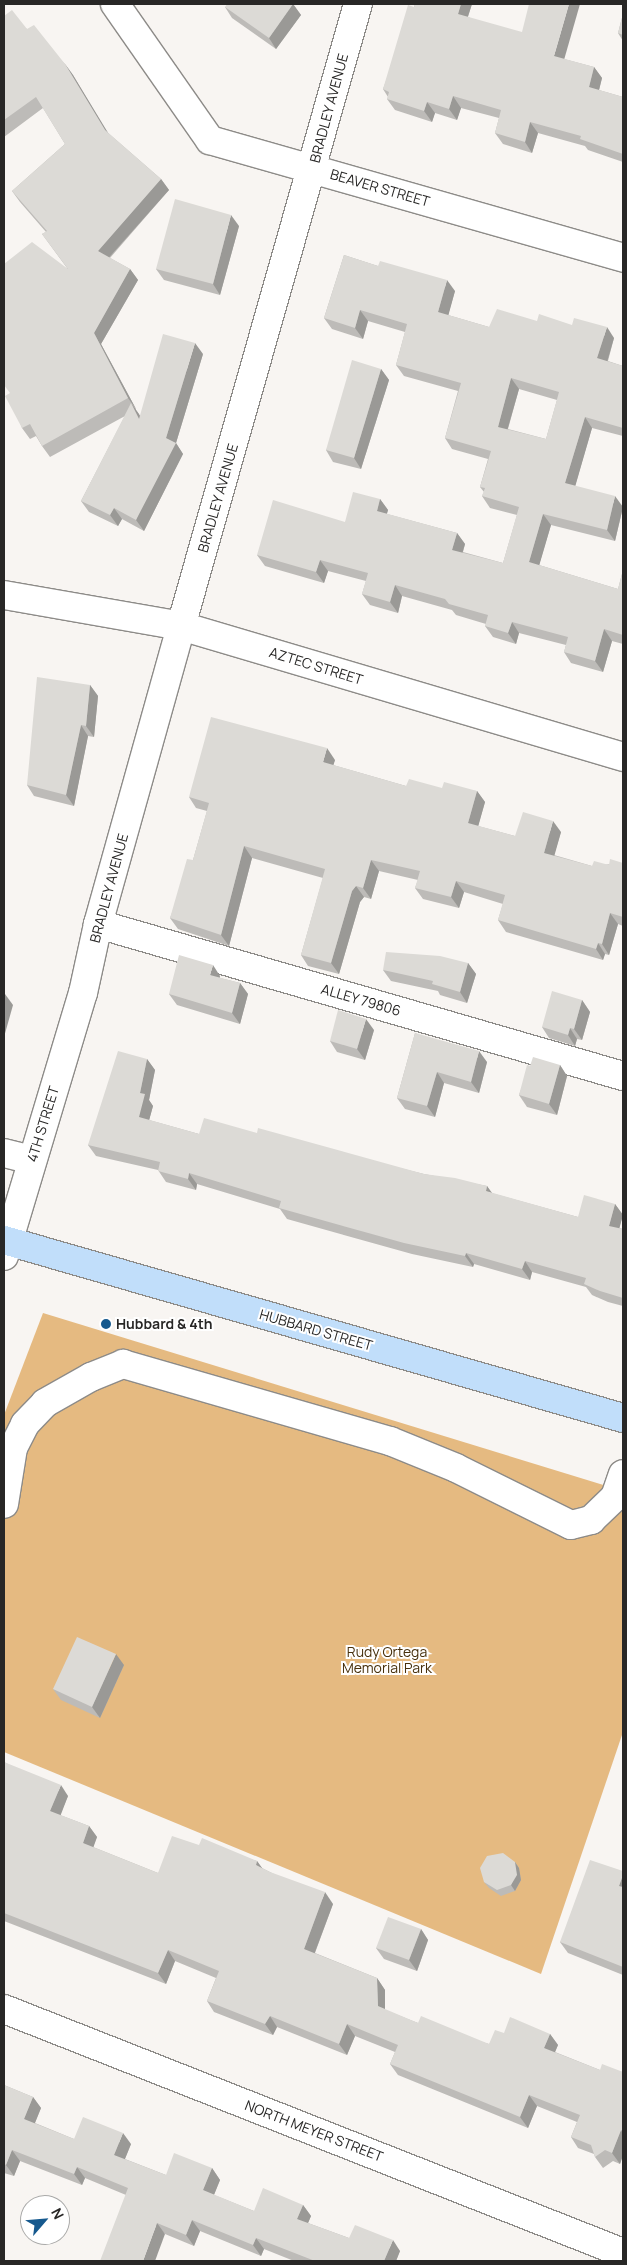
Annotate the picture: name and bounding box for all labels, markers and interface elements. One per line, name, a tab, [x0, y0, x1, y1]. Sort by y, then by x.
street label: BRADLEY AVENUE	[306, 51, 352, 165]
street label: BEAVER STREET	[328, 166, 432, 210]
street label: BRADLEY AVENUE	[194, 441, 242, 555]
street label: AZTEC STREET	[267, 644, 365, 688]
street label: BRADLEY AVENUE	[86, 831, 132, 945]
street label: ALLEY 79806	[319, 981, 403, 1019]
street label: 4TH STREET	[24, 1084, 62, 1164]
street label: HUBBARD STREET	[258, 1306, 374, 1354]
place label: Hubbard & 4th	[116, 1316, 213, 1332]
marker: Hubbard & 4th	[100, 1318, 112, 1330]
park label: Rudy Ortega Memorial Park	[342, 1644, 432, 1676]
street label: NORTH MEYER STREET	[243, 2097, 385, 2165]
north arrow	[20, 2195, 70, 2245]
text: N	[47, 2205, 69, 2222]

